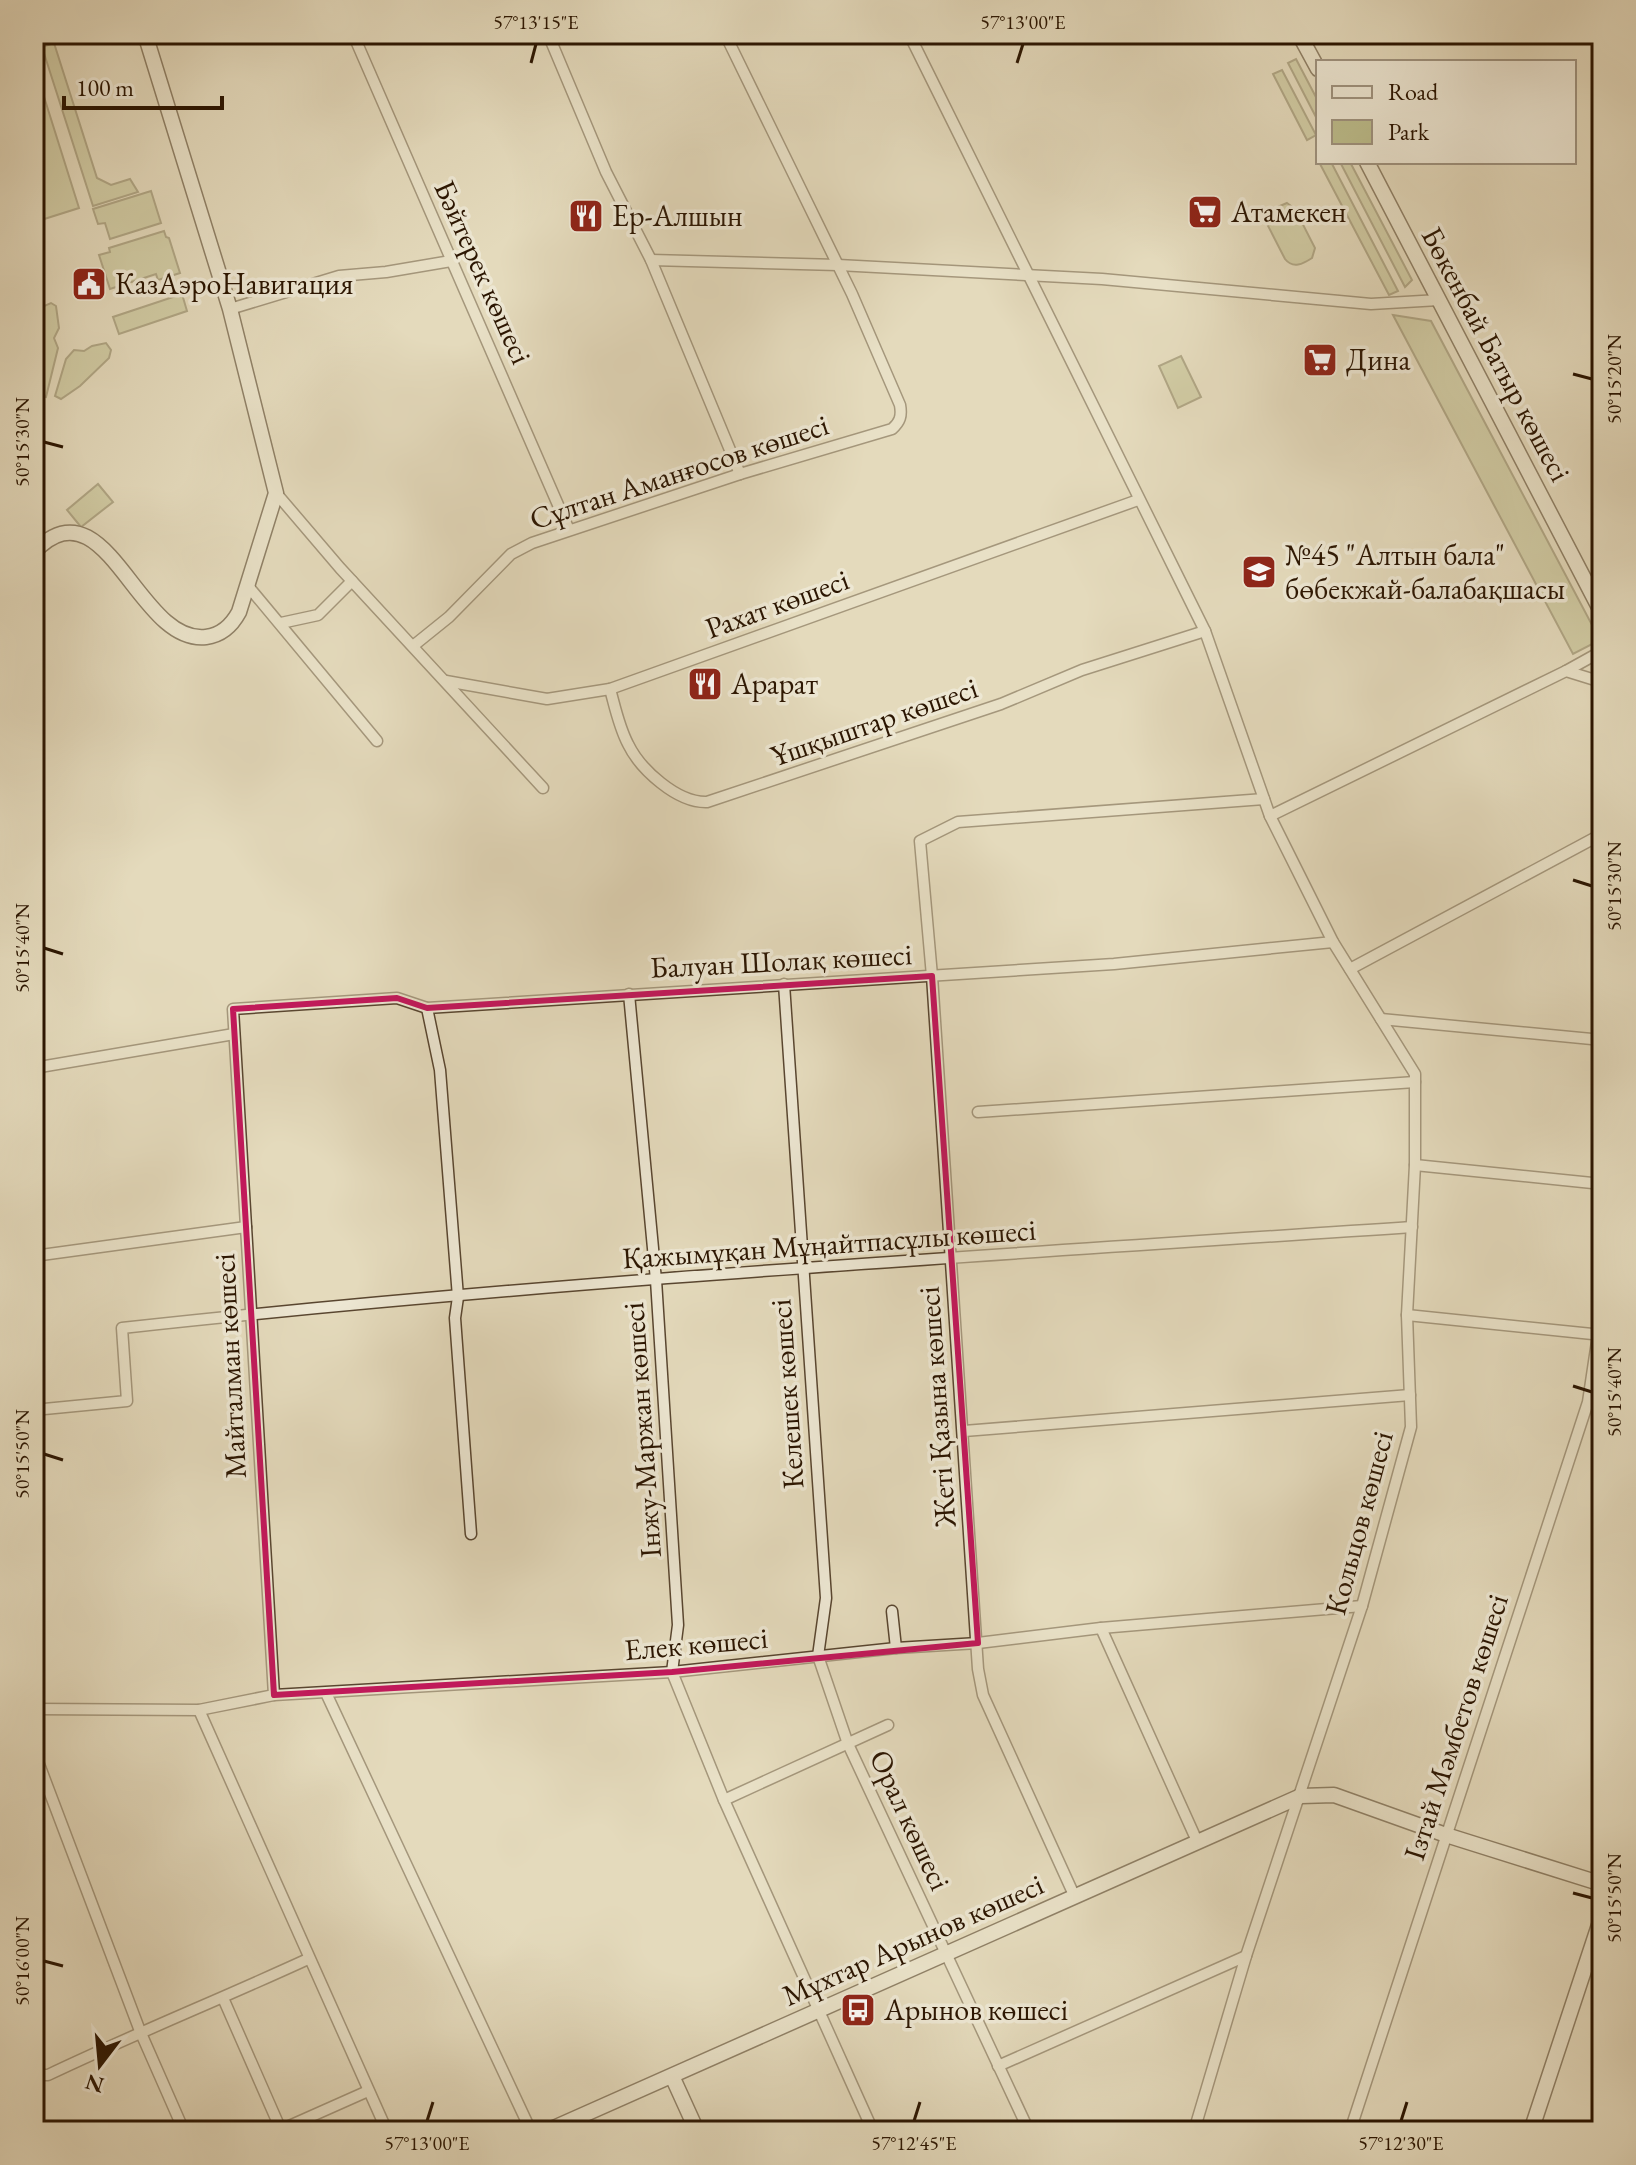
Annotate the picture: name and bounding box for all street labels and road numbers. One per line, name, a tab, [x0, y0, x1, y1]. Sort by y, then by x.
street label: Бәйтерек көшесі	[425, 174, 541, 370]
street label: Бөкенбай Батыр көшесі	[1413, 220, 1580, 488]
street label: Сұлтан Аманғосов көшесі	[524, 405, 833, 538]
street label: Рахат көшесі	[700, 560, 854, 648]
street label: Ұшқыштар көшесі	[765, 668, 983, 775]
street label: Балуан Шолақ көшесі	[649, 934, 913, 987]
street label: Қажымұқан Мұңайтпасұлы көшесі	[621, 1210, 1037, 1277]
street label: Майталман көшесі	[204, 1252, 255, 1480]
street label: Жеті Қазына көшесі	[909, 1285, 964, 1530]
street label: Келешек көшесі	[760, 1298, 813, 1490]
street label: Інжу-Маржан көшесі	[613, 1301, 670, 1559]
street label: Кольцов көшесі	[1315, 1427, 1402, 1619]
street label: Ізтай Мәмбетов көшесі	[1394, 1589, 1517, 1865]
street label: Елек көшесі	[623, 1618, 769, 1669]
street label: Орал көшесі	[861, 1743, 960, 1896]
street label: Мұхтар Арынов көшесі	[777, 1866, 1049, 2014]

